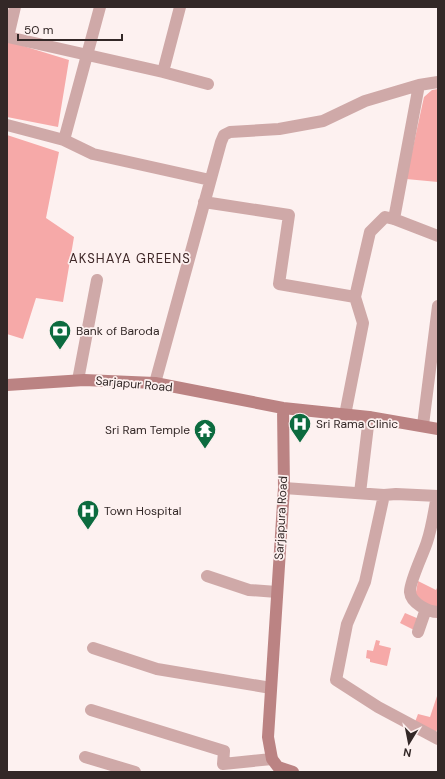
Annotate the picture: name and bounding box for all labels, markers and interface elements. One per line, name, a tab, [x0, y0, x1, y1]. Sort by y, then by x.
scale bar	[18, 16, 122, 42]
text: 50 m	[24, 22, 53, 38]
district label: AKSHAYA GREENS	[69, 250, 191, 267]
bank icon: Bank of Baroda	[47, 318, 73, 351]
place label: Bank of Baroda	[76, 323, 159, 339]
street label: Sarjapur Road	[95, 373, 173, 395]
hospital icon: Sri Rama Clinic	[287, 411, 313, 444]
place label: Sri Rama Clinic	[316, 416, 398, 432]
temple icon: Sri Ram Temple	[192, 417, 218, 450]
place label: Sri Ram Temple	[105, 422, 190, 438]
street label: Sarjapura Road	[271, 476, 291, 560]
hospital icon: Town Hospital	[75, 498, 101, 531]
place label: Town Hospital	[104, 503, 181, 519]
north arrow	[389, 723, 429, 763]
text: N	[402, 745, 412, 760]

